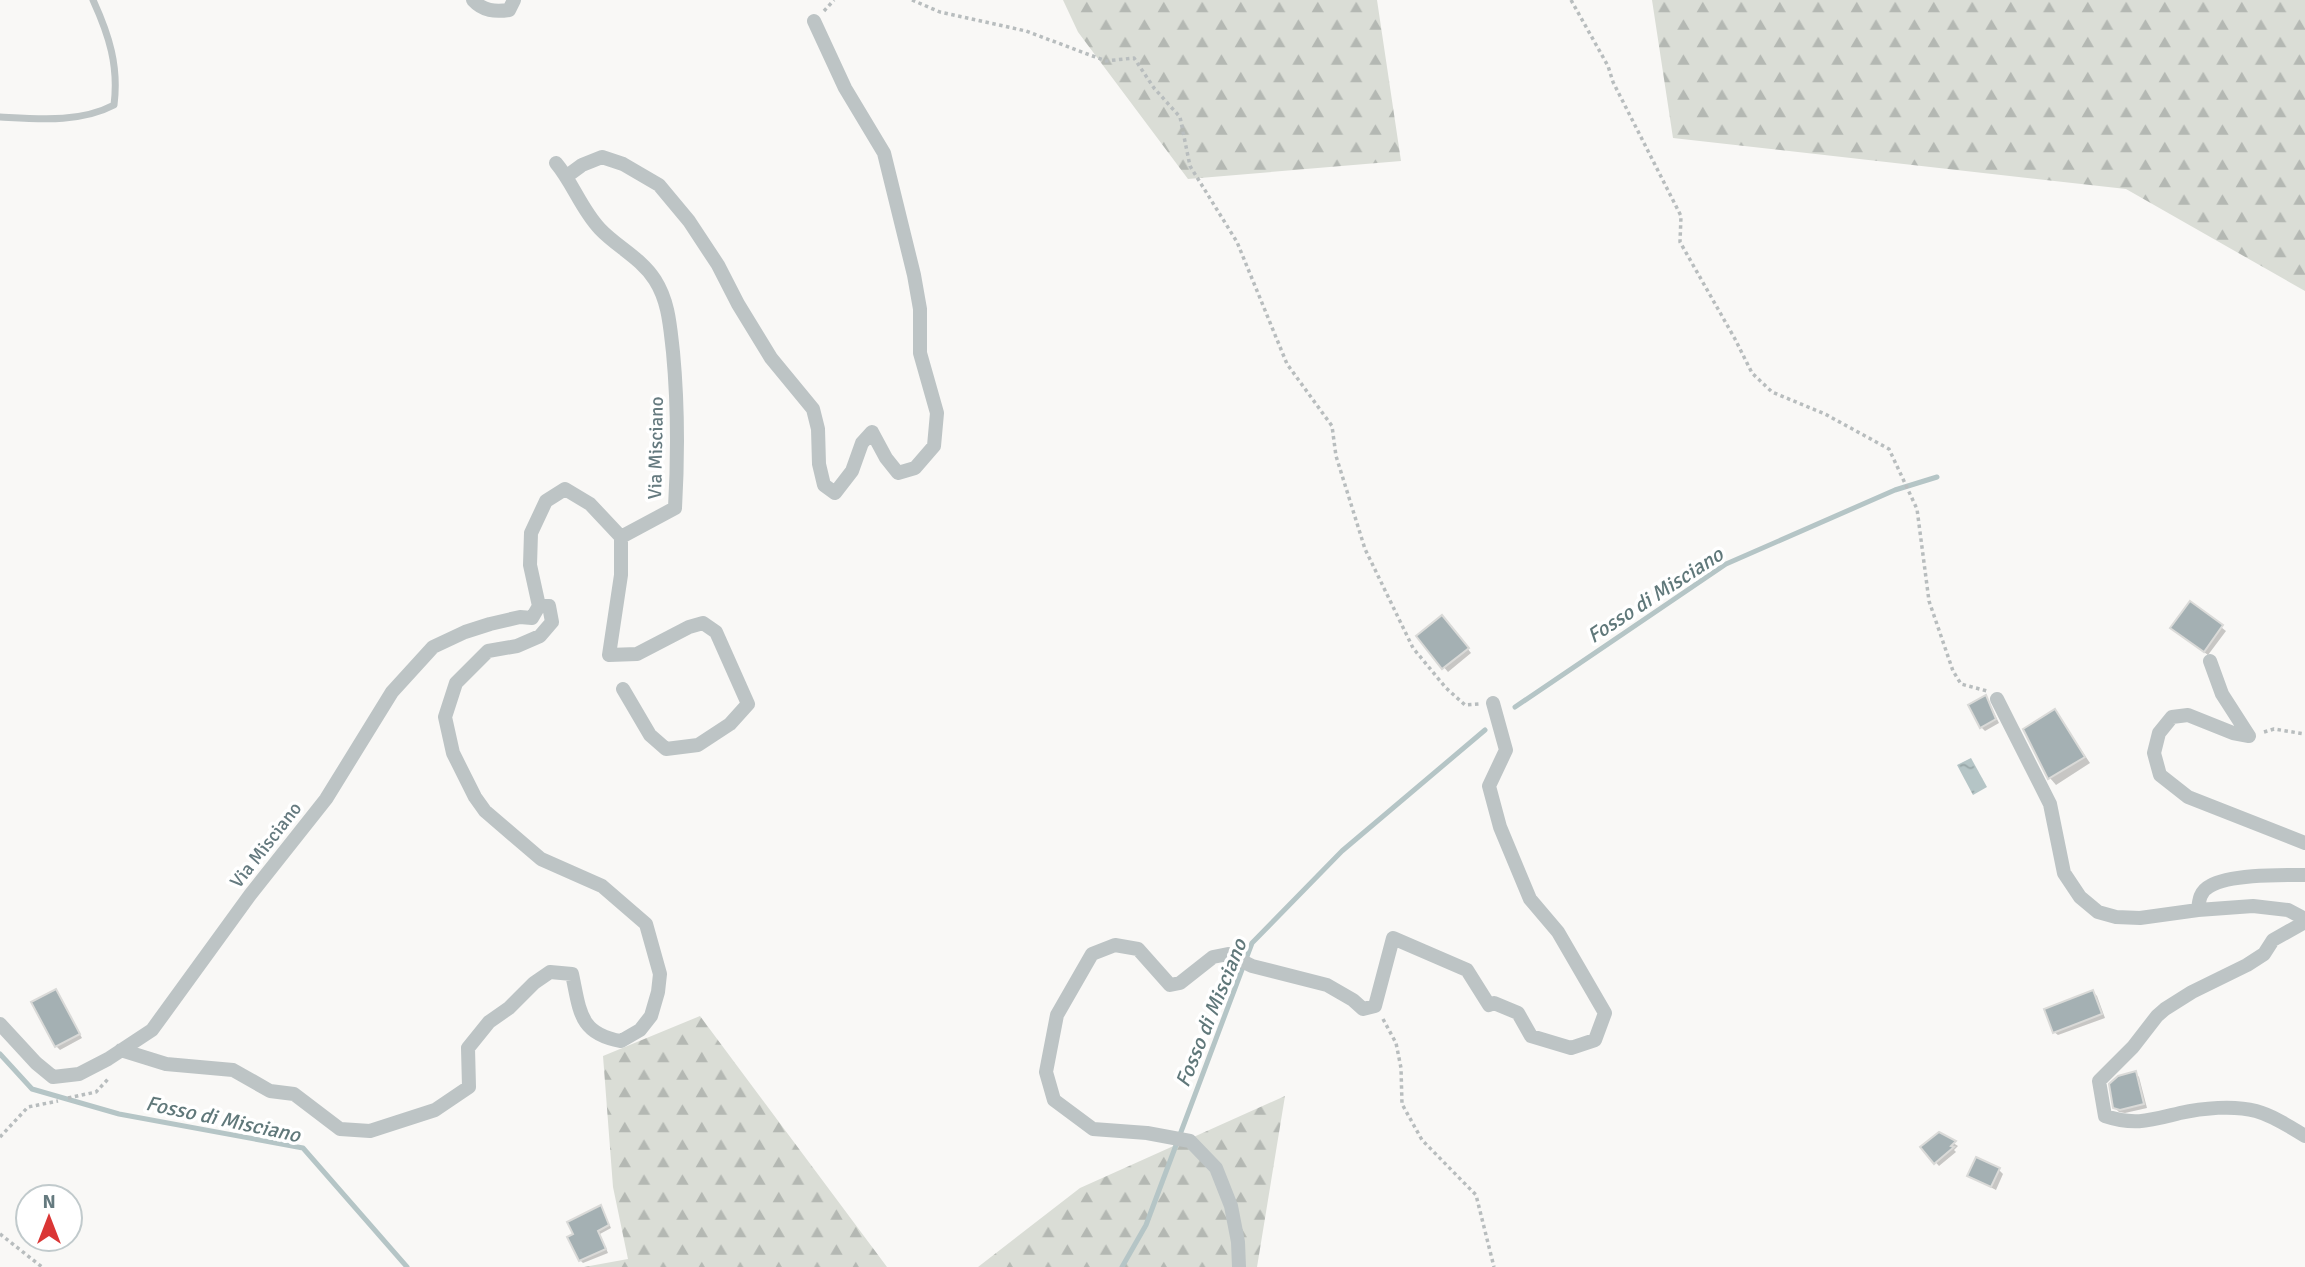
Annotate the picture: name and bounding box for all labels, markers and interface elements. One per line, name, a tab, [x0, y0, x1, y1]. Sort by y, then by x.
street label: Via Misciano	[643, 396, 669, 500]
water label: Fosso di Misciano	[1582, 541, 1729, 649]
street label: Via Misciano	[225, 797, 307, 893]
water label: Fosso di Misciano	[1169, 934, 1253, 1091]
water label: Fosso di Misciano	[143, 1090, 304, 1148]
north arrow	[14, 1183, 84, 1253]
text: N	[42, 1190, 56, 1214]

